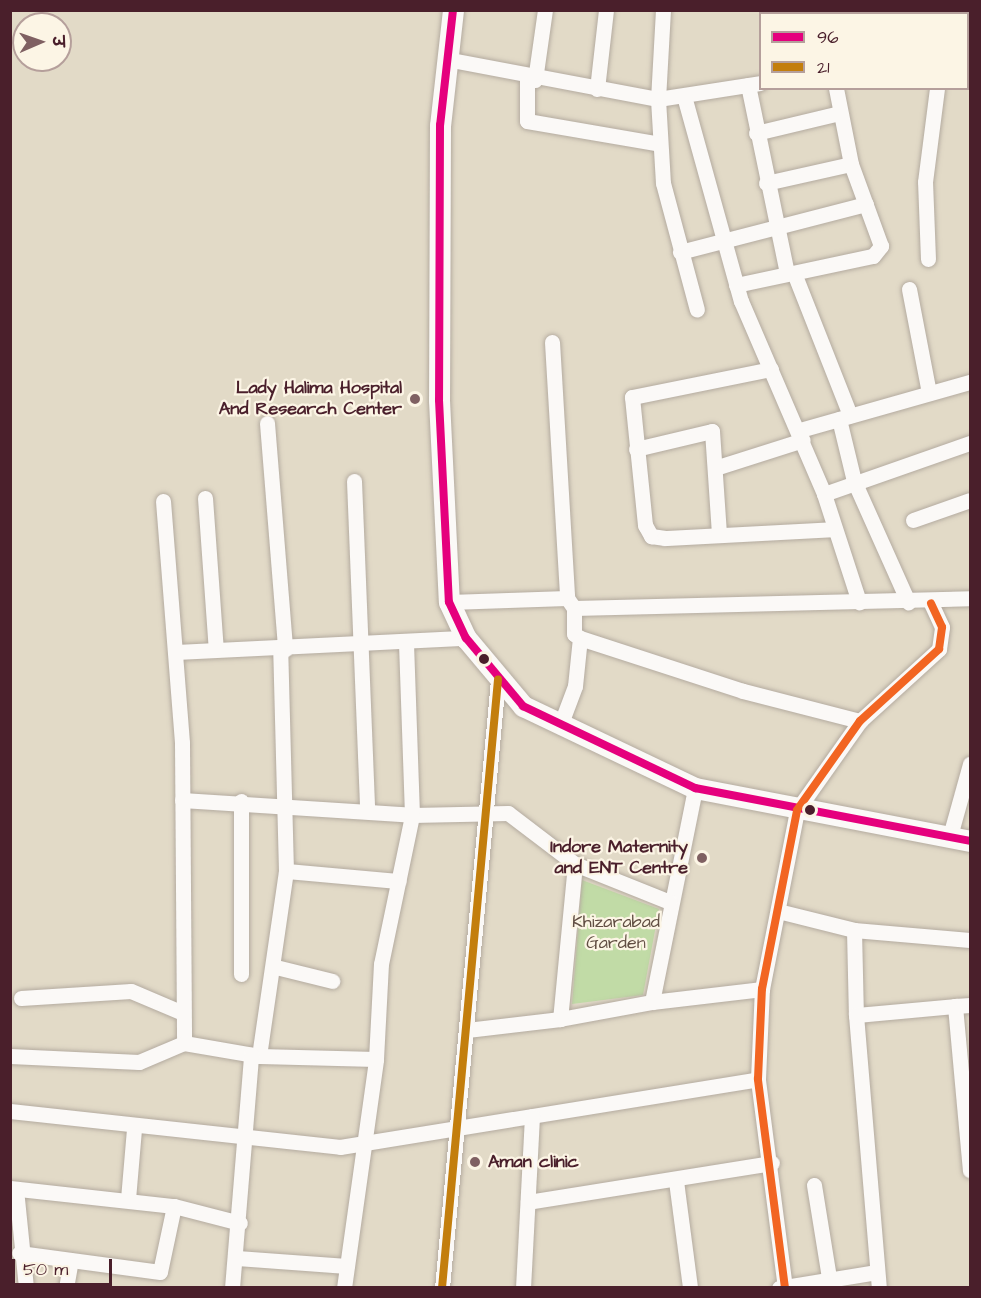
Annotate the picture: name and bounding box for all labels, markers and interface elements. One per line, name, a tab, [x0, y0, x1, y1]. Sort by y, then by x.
north arrow	[12, 12, 72, 72]
legend	[759, 12, 969, 90]
text: 96	[817, 25, 839, 50]
text: उ	[47, 36, 69, 47]
text: 21	[817, 55, 830, 80]
place label: Lady Halima Hospital And Research Center	[219, 378, 402, 420]
marker: Lady Halima Hospital And Research Center	[406, 390, 424, 408]
unlabelled marker	[478, 653, 490, 665]
unlabelled marker	[804, 804, 816, 816]
place label: Indore Maternity and ENT Centre	[550, 837, 688, 880]
marker: Indore Maternity and ENT Centre	[693, 849, 711, 867]
park label: Khizarabad Garden	[572, 912, 660, 954]
place label: Aman clinic	[488, 1151, 579, 1173]
marker: Aman clinic	[466, 1153, 484, 1171]
scale bar	[15, 1247, 116, 1285]
text: 50 m	[23, 1257, 68, 1282]

